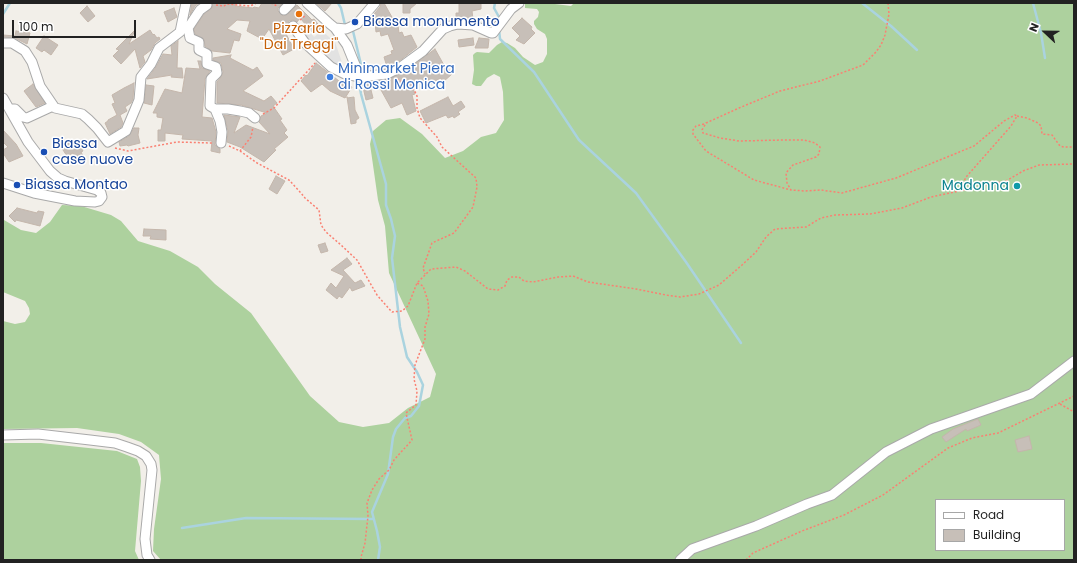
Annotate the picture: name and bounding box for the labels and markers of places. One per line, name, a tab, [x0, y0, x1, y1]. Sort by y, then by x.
marker: Pizzaria "Dai Treggi"	[294, 9, 304, 19]
place label: Biassa monumento	[363, 14, 500, 30]
marker: Biassa monumento	[350, 17, 360, 27]
place label: Pizzaria "Dai Treggi"	[260, 21, 338, 54]
place label: Minimarket Piera di Rossi Monica	[338, 61, 455, 94]
marker: Minimarket Piera di Rossi Monica	[325, 72, 335, 82]
place label: Biassa case nuove	[52, 136, 133, 168]
marker: Biassa case nuove	[39, 147, 49, 157]
place label: Biassa Montao	[25, 177, 128, 193]
place label: Madonna	[942, 178, 1009, 194]
marker: Biassa Montao	[12, 180, 22, 190]
marker: Madonna	[1012, 181, 1022, 191]

